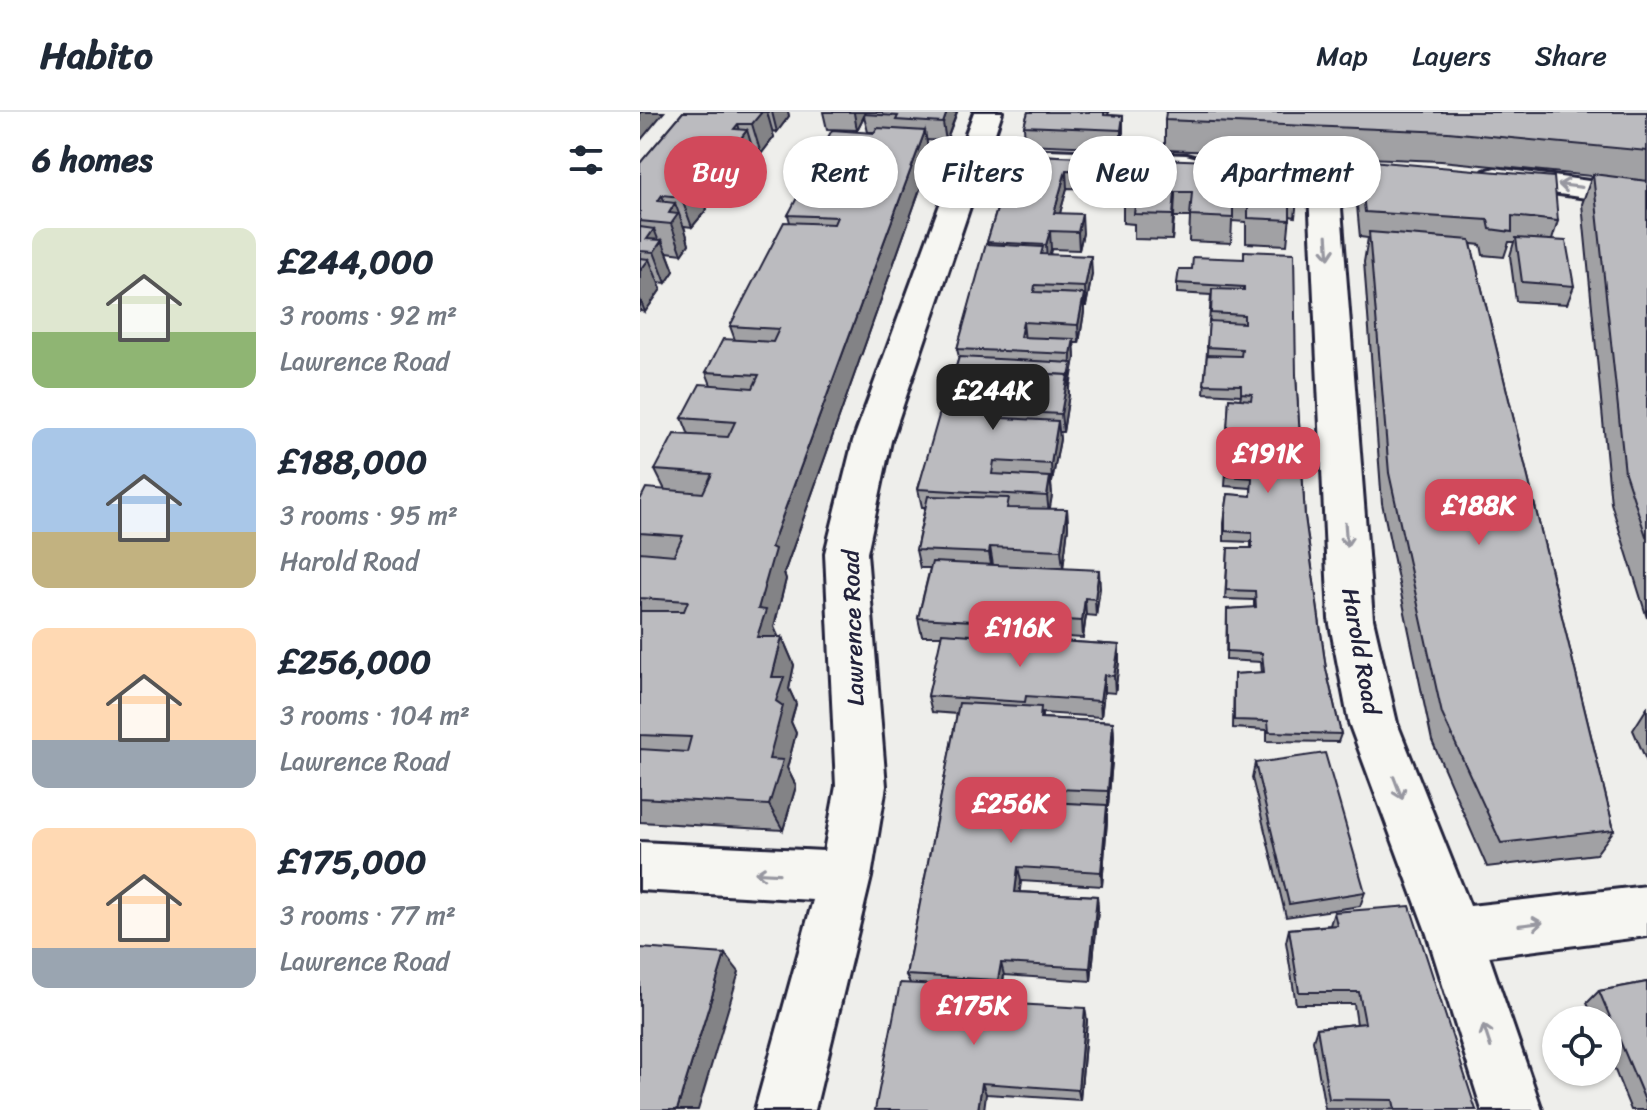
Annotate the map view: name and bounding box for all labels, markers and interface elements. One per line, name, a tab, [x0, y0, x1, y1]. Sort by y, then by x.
text: Habito	[40, 22, 153, 89]
text: Map	[1316, 31, 1368, 80]
text: Layers	[1412, 31, 1491, 80]
text: Share	[1535, 31, 1607, 80]
text: 6 homes	[32, 130, 153, 190]
chip: Buy	[664, 136, 767, 208]
chip: Rent	[783, 136, 898, 208]
chip: Filters	[914, 136, 1052, 208]
chip: New	[1068, 136, 1177, 208]
chip: Apartment	[1193, 136, 1381, 208]
icon: filters	[564, 138, 608, 182]
one-way arrow	[1557, 179, 1584, 194]
text: £244,000	[280, 232, 434, 292]
one-way arrow	[1321, 233, 1336, 260]
icon: home	[96, 260, 192, 356]
text: 3 rooms · 92 m²	[280, 292, 457, 338]
text: Lawrence Road	[280, 338, 449, 384]
pin: £244K	[937, 364, 1049, 432]
text: £244K	[954, 367, 1032, 413]
pin: £191K	[1212, 427, 1324, 495]
text: £191K	[1234, 430, 1302, 476]
text: £188,000	[280, 432, 427, 492]
icon: home	[96, 460, 192, 556]
pin: £188K	[1423, 479, 1535, 547]
text: £188K	[1443, 482, 1515, 528]
text: 3 rooms · 95 m²	[280, 492, 458, 538]
one-way arrow	[1339, 521, 1354, 548]
text: Harold Road	[280, 538, 419, 584]
street label: Lawrence Road	[829, 548, 877, 707]
street label: Harold Road	[1329, 584, 1393, 720]
pin: £116K	[964, 601, 1076, 669]
text: £116K	[987, 604, 1053, 650]
text: £256,000	[280, 632, 431, 692]
icon: home	[96, 660, 192, 756]
text: 3 rooms · 104 m²	[280, 692, 470, 738]
text: Lawrence Road	[280, 738, 449, 784]
one-way arrow	[1392, 775, 1406, 800]
pin: £256K	[955, 777, 1067, 845]
text: £256K	[973, 780, 1049, 826]
text: £175,000	[280, 832, 426, 892]
icon: home	[96, 860, 192, 956]
one-way arrow	[754, 865, 781, 880]
text: 3 rooms · 77 m²	[280, 892, 456, 938]
one-way arrow	[1517, 917, 1544, 932]
text: Lawrence Road	[280, 938, 449, 984]
pin: £175K	[918, 979, 1030, 1047]
text: £175K	[938, 982, 1010, 1028]
map controls	[1542, 1006, 1622, 1086]
button: locate	[1542, 1006, 1622, 1086]
one-way arrow	[1479, 1024, 1494, 1049]

